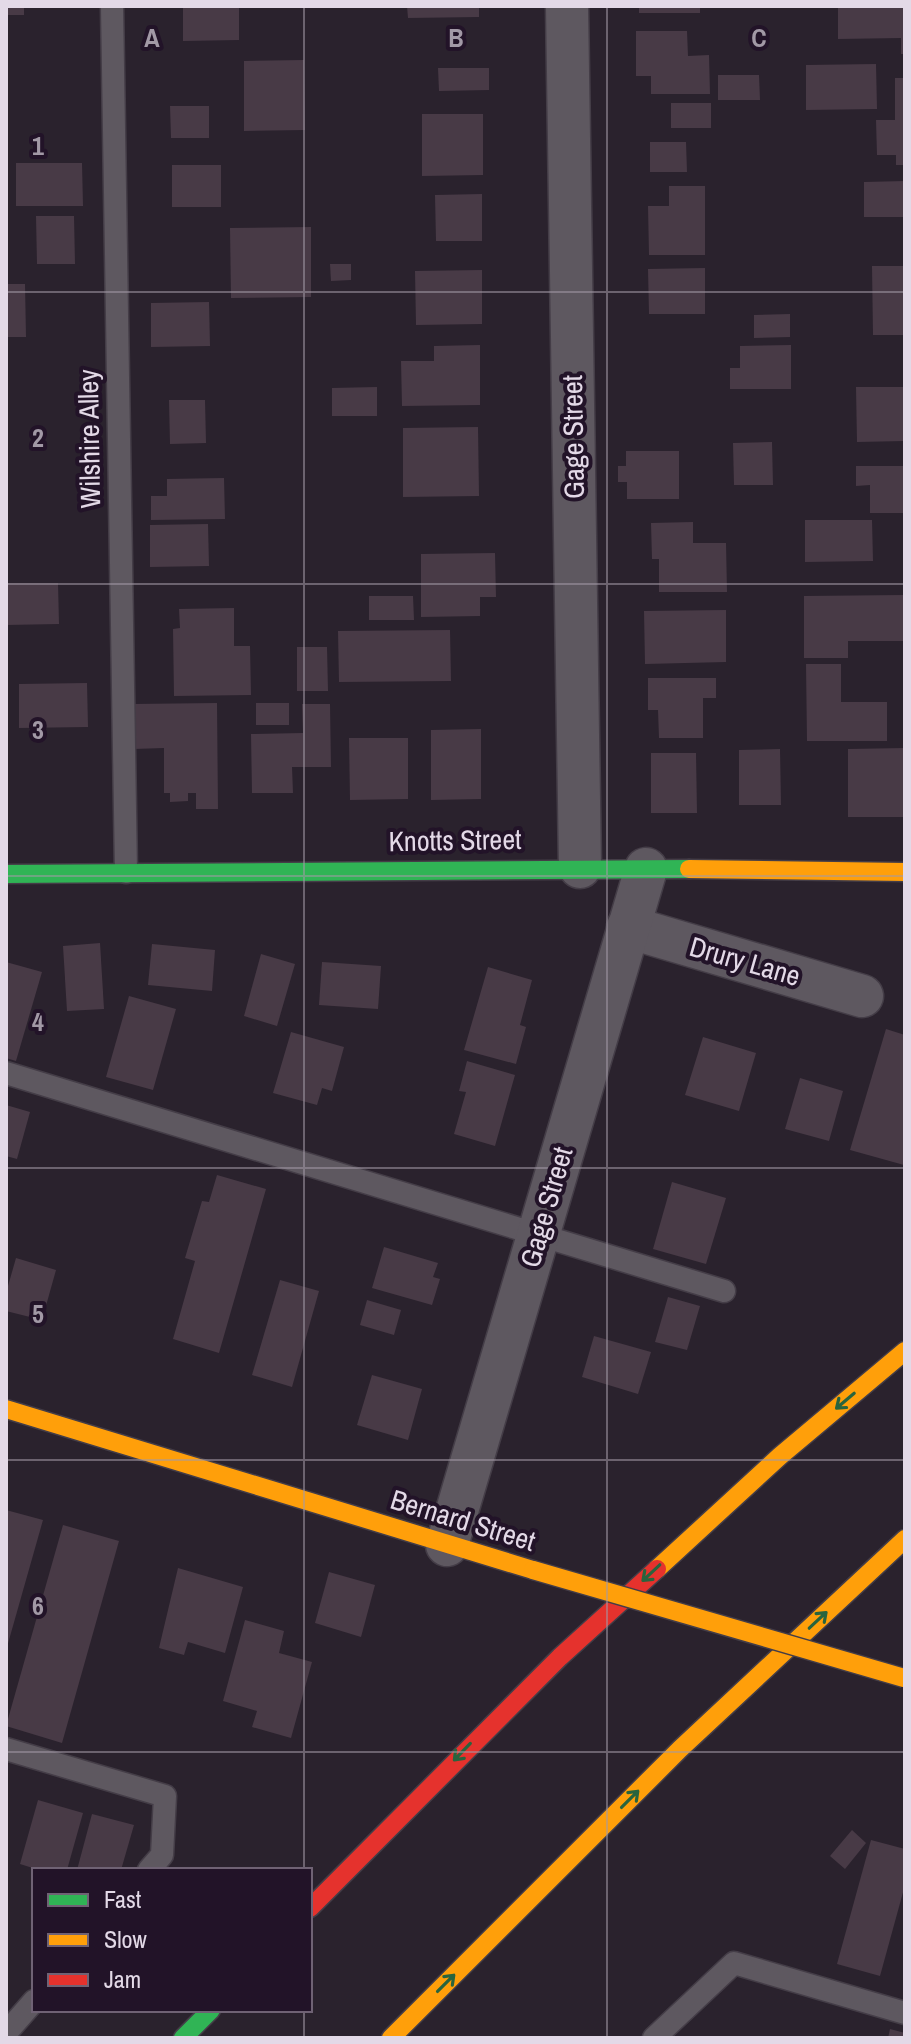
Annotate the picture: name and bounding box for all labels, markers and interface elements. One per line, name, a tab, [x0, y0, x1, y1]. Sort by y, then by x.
text: A	[144, 20, 160, 55]
text: B	[448, 20, 464, 55]
text: C	[751, 20, 767, 55]
text: 1	[32, 128, 44, 163]
street label: Wilshire Alley	[69, 369, 109, 509]
street label: Gage Street	[553, 375, 593, 499]
text: 2	[32, 420, 44, 455]
text: 3	[32, 712, 44, 747]
street label: Knotts Street	[388, 820, 522, 860]
street label: Drury Lane	[685, 927, 805, 995]
text: 4	[32, 1004, 44, 1039]
street label: Gage Street	[511, 1142, 581, 1272]
text: 5	[32, 1296, 44, 1331]
one-way arrow	[835, 1392, 856, 1410]
street label: Bernard Street	[386, 1480, 540, 1560]
one-way arrow	[641, 1563, 661, 1581]
text: 6	[32, 1588, 44, 1623]
one-way arrow	[808, 1611, 828, 1629]
one-way arrow	[453, 1742, 472, 1761]
one-way arrow	[620, 1790, 639, 1809]
legend	[32, 1868, 312, 2012]
text: Fast	[104, 1883, 142, 1915]
text: Slow	[104, 1923, 147, 1955]
text: Jam	[104, 1963, 141, 1995]
one-way arrow	[436, 1974, 455, 1993]

